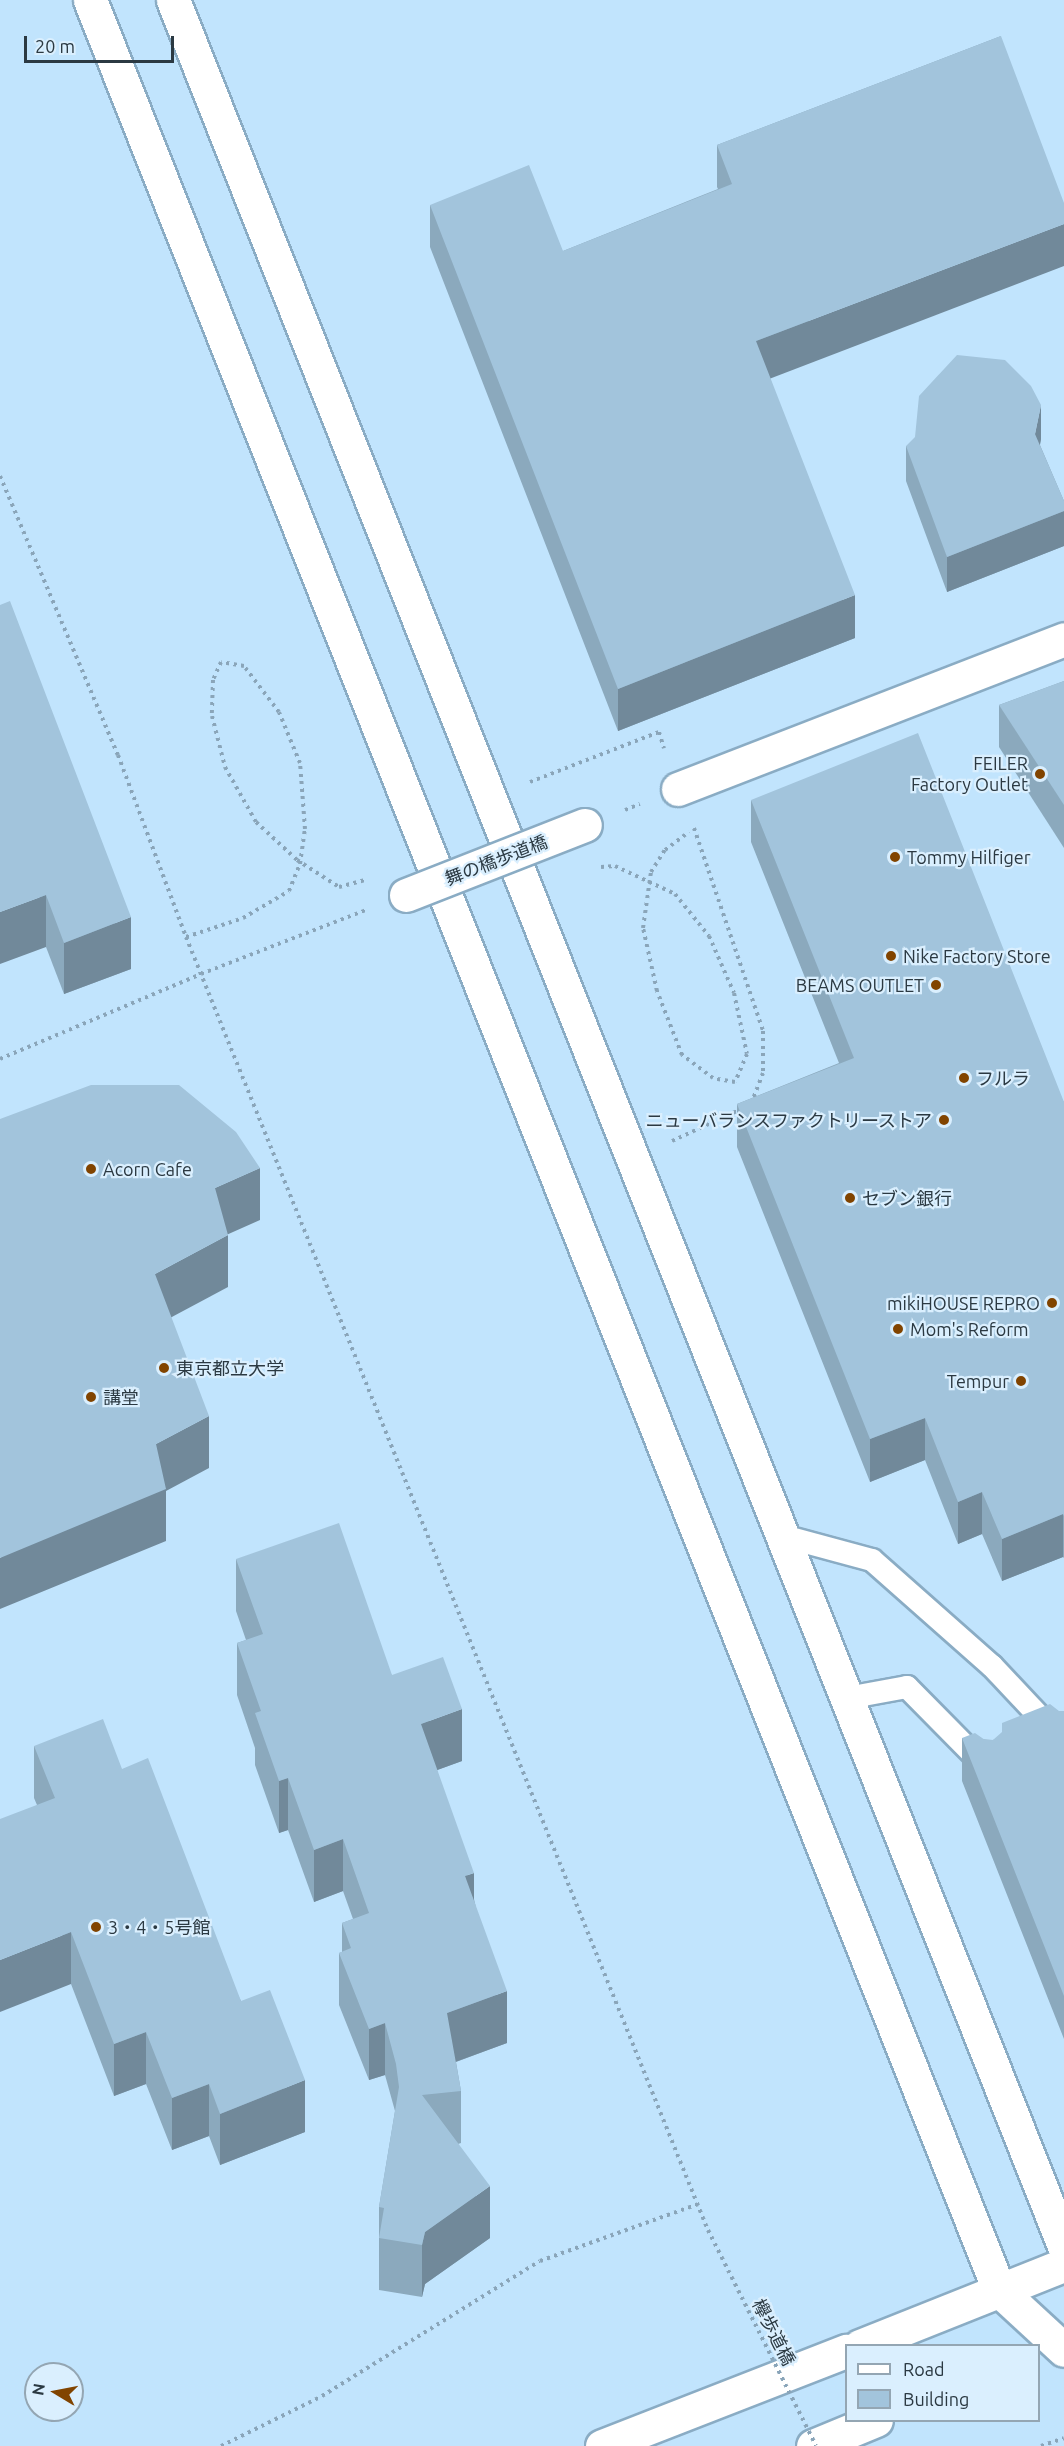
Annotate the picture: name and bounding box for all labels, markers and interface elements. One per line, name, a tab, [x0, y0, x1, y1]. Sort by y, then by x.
scale bar	[27, 24, 177, 62]
text: 20 m	[35, 36, 75, 56]
place label: FEILER Factory Outlet	[911, 753, 1028, 795]
marker: FEILER Factory Outlet	[1033, 767, 1047, 781]
street label: 舞の橋歩道橋	[442, 831, 550, 889]
place label: Tommy Hilfiger	[907, 846, 1031, 868]
marker: Tommy Hilfiger	[888, 850, 902, 864]
place label: Nike Factory Store	[903, 945, 1051, 967]
marker: Nike Factory Store	[884, 949, 898, 963]
place label: BEAMS OUTLET	[796, 974, 924, 996]
marker: BEAMS OUTLET	[929, 978, 943, 992]
place label: フルラ	[976, 1067, 1030, 1089]
marker: フルラ	[957, 1071, 971, 1085]
place label: ニューバランスファクトリーストア	[644, 1109, 932, 1131]
marker: ニューバランスファクトリーストア	[937, 1113, 951, 1127]
place label: Acorn Cafe	[103, 1158, 192, 1180]
marker: Acorn Cafe	[84, 1162, 98, 1176]
place label: セブン銀行	[862, 1187, 952, 1209]
marker: セブン銀行	[843, 1191, 857, 1205]
place label: mikiHOUSE REPRO	[887, 1292, 1040, 1314]
marker: mikiHOUSE REPRO	[1045, 1296, 1059, 1310]
place label: Mom's Reform	[910, 1318, 1029, 1340]
marker: Mom's Reform	[891, 1322, 905, 1336]
place label: 東京都立大学	[176, 1357, 284, 1379]
marker: 東京都立大学	[157, 1361, 171, 1375]
place label: Tempur	[947, 1370, 1009, 1392]
marker: Tempur	[1014, 1374, 1028, 1388]
place label: 講堂	[103, 1386, 139, 1408]
marker: 講堂	[84, 1390, 98, 1404]
place label: 3・4・5号館	[108, 1916, 210, 1938]
marker: 3・4・5号館	[89, 1920, 103, 1934]
street label: 欅歩道橋	[748, 2295, 800, 2369]
legend	[845, 2344, 1040, 2422]
text: Road	[903, 2359, 945, 2379]
north arrow	[24, 2362, 84, 2422]
text: N	[28, 2382, 48, 2397]
text: Building	[903, 2389, 969, 2409]

